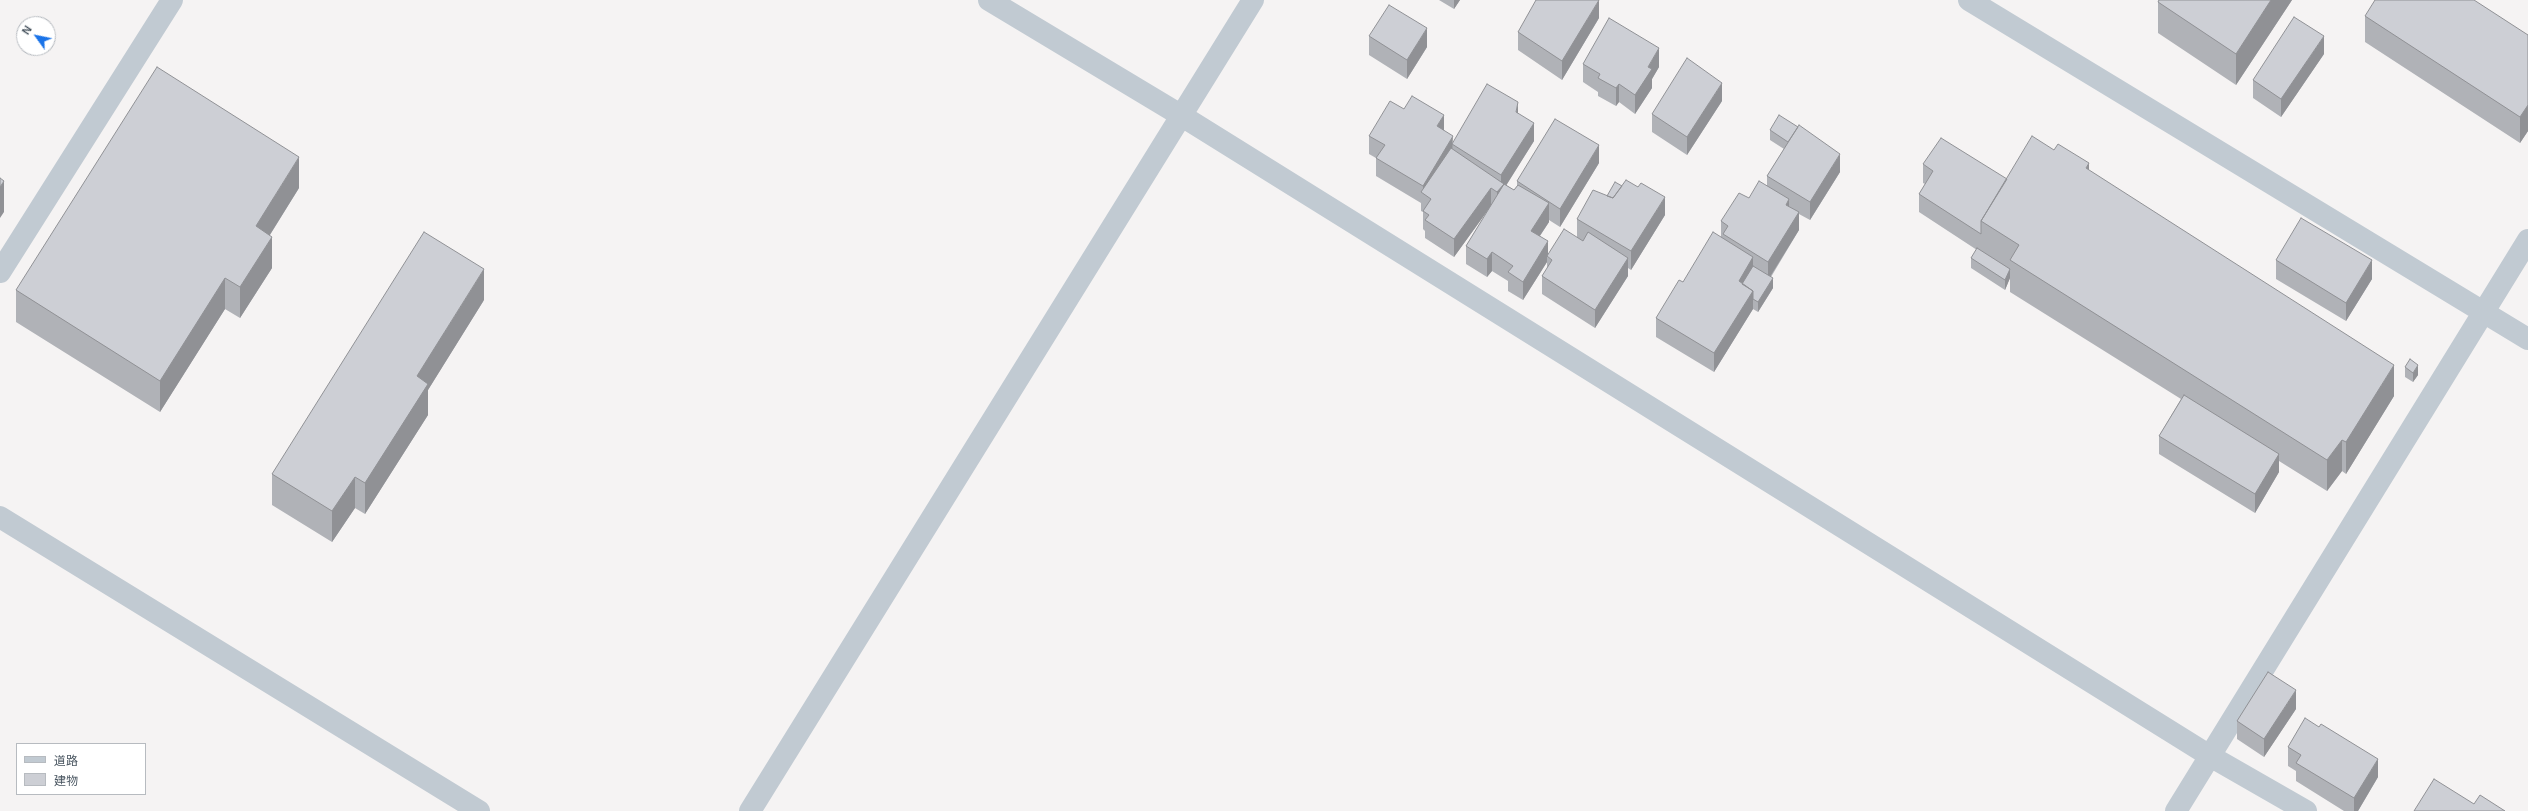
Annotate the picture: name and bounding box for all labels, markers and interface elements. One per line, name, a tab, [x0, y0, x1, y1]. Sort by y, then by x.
north arrow	[16, 16, 56, 56]
text: N	[20, 23, 34, 37]
legend	[16, 743, 146, 795]
text: 道路	[54, 754, 78, 768]
text: 建物	[54, 774, 78, 788]

